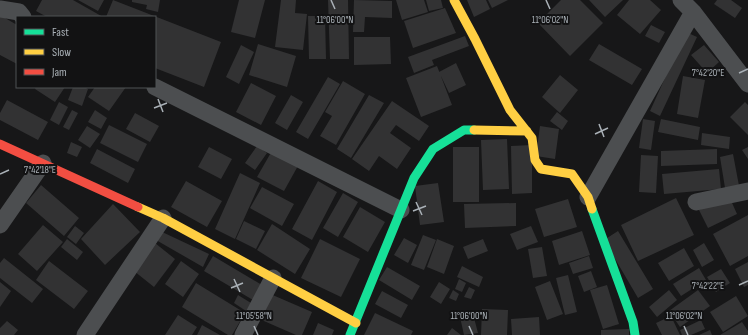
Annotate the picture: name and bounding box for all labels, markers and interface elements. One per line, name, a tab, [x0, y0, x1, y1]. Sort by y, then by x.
text: 11°06'00"N	[317, 14, 353, 26]
text: 11°06'02"N	[532, 14, 568, 26]
legend	[16, 16, 156, 88]
text: Fast	[52, 25, 69, 40]
text: Slow	[52, 45, 71, 60]
text: Jam	[51, 65, 67, 80]
text: 7°42'20"E	[692, 67, 724, 79]
text: 7°42'18"E	[24, 164, 56, 176]
text: 7°42'22"E	[692, 280, 724, 292]
text: 11°05'58"N	[236, 310, 272, 322]
text: 11°06'00"N	[451, 310, 487, 322]
text: 11°06'02"N	[666, 310, 702, 322]

